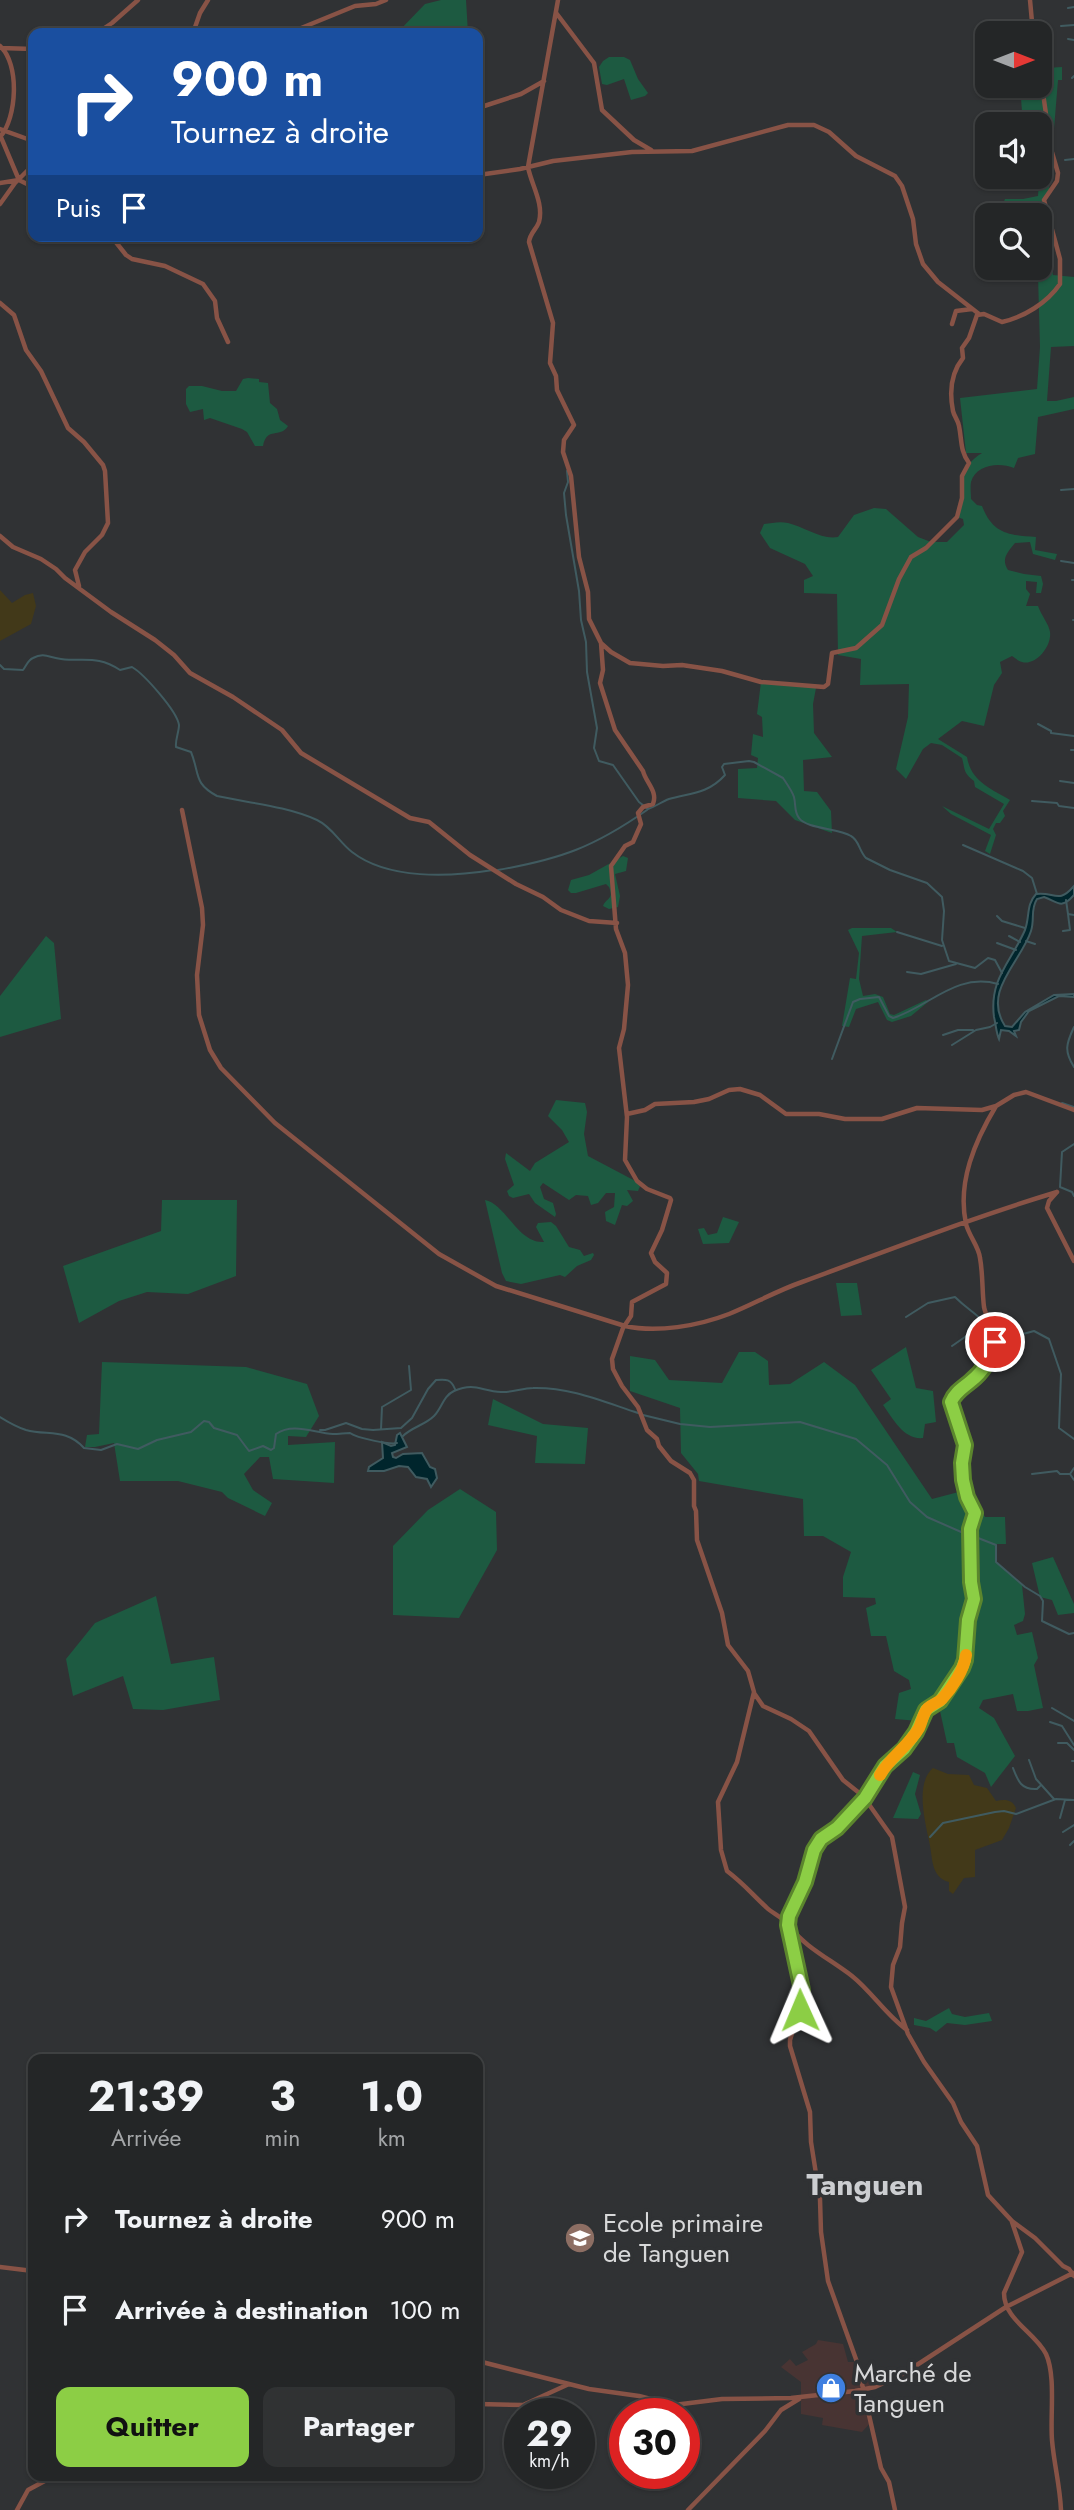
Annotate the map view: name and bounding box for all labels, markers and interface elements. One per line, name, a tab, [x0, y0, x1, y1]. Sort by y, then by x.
north arrow	[975, 21, 1052, 98]
map controls	[975, 21, 1052, 280]
text: 900 m	[171, 44, 324, 114]
icon: right	[56, 56, 147, 147]
text: Tournez à droite	[171, 109, 389, 155]
button: sound	[975, 112, 1052, 189]
text: Puis	[56, 189, 101, 227]
icon: arrive	[115, 189, 153, 227]
button: search	[975, 203, 1052, 280]
pin	[965, 1312, 1025, 1372]
icon: arrive	[976, 1323, 1014, 1361]
position arrow	[763, 1973, 837, 2047]
text: 21:39	[88, 2066, 205, 2127]
text: 3	[269, 2066, 296, 2127]
text: 1.0	[360, 2066, 423, 2127]
text: Arrivée	[111, 2121, 181, 2155]
text: min	[264, 2121, 300, 2155]
text: km	[378, 2121, 406, 2155]
district label: Tanguen	[806, 2163, 924, 2206]
icon: right	[56, 2200, 94, 2238]
text: Tournez à droite	[115, 2200, 313, 2238]
text: 900 m	[381, 2200, 455, 2238]
place label: Ecole primaire de Tanguen	[603, 2204, 763, 2272]
school or university icon: Ecole primaire de Tanguen	[563, 2221, 597, 2255]
icon: arrive	[56, 2291, 94, 2329]
text: Arrivée à destination	[115, 2291, 368, 2329]
text: 100 m	[389, 2291, 460, 2329]
place label: Marché de Tanguen	[854, 2354, 972, 2422]
shop icon: Marché de Tanguen	[814, 2371, 848, 2405]
button: Quitter	[56, 2387, 249, 2467]
button: Partager	[263, 2387, 455, 2467]
speed limit sign: 30	[609, 2398, 700, 2489]
text: 29	[526, 2409, 573, 2459]
text: km/h	[529, 2448, 570, 2474]

